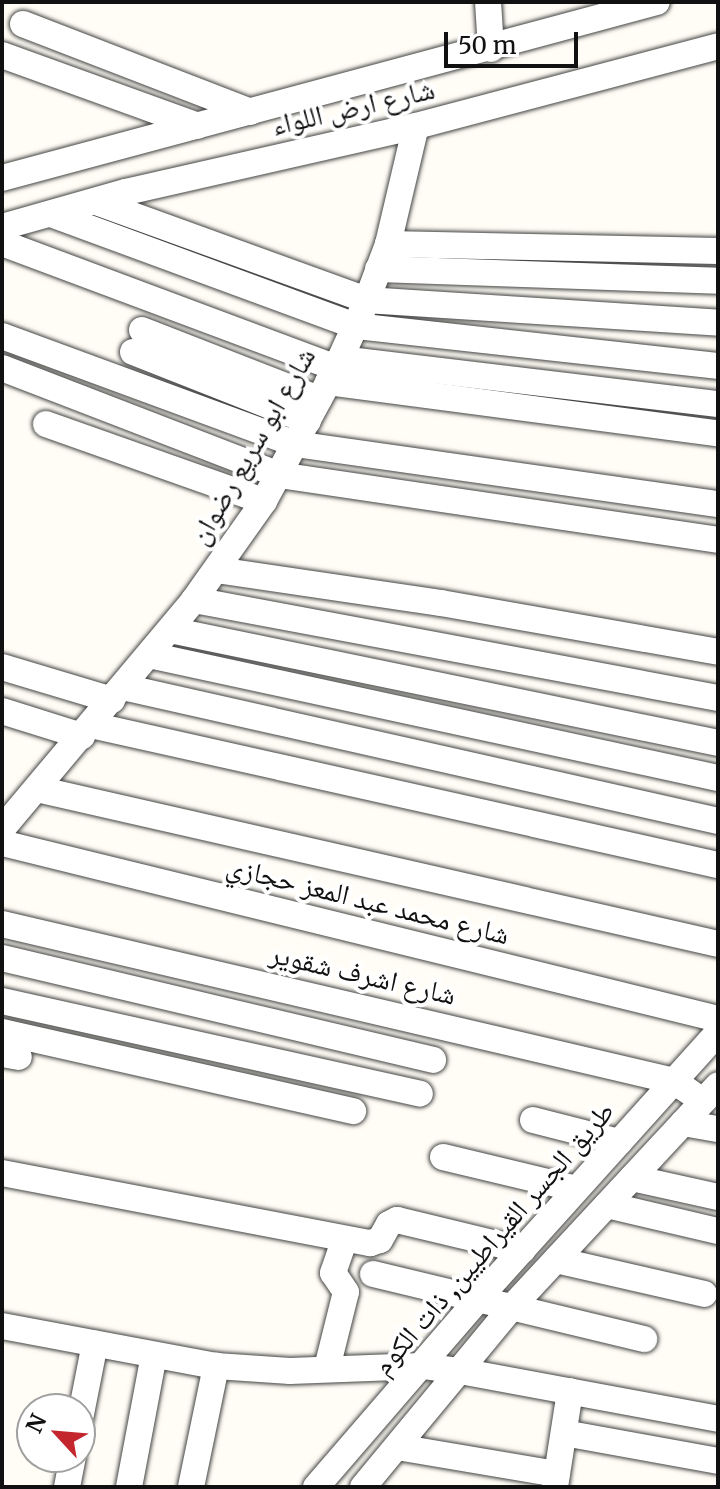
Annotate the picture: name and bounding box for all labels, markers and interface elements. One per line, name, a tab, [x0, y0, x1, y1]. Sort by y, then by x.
scale bar	[448, 16, 582, 66]
text: 50 m	[458, 30, 517, 61]
street label: شارع ارض اللواء	[268, 72, 438, 142]
street label: شارع ابو سريع رضوان	[182, 341, 322, 551]
street label: شارع محمد عبد المعز حجازي	[223, 849, 513, 951]
street label: شارع اشرف شقوير	[267, 936, 459, 1012]
street label: طريق الجسر القيراطيين, ذات الكوم	[365, 1095, 621, 1381]
north arrow	[16, 1393, 96, 1473]
text: N	[20, 1409, 53, 1437]

